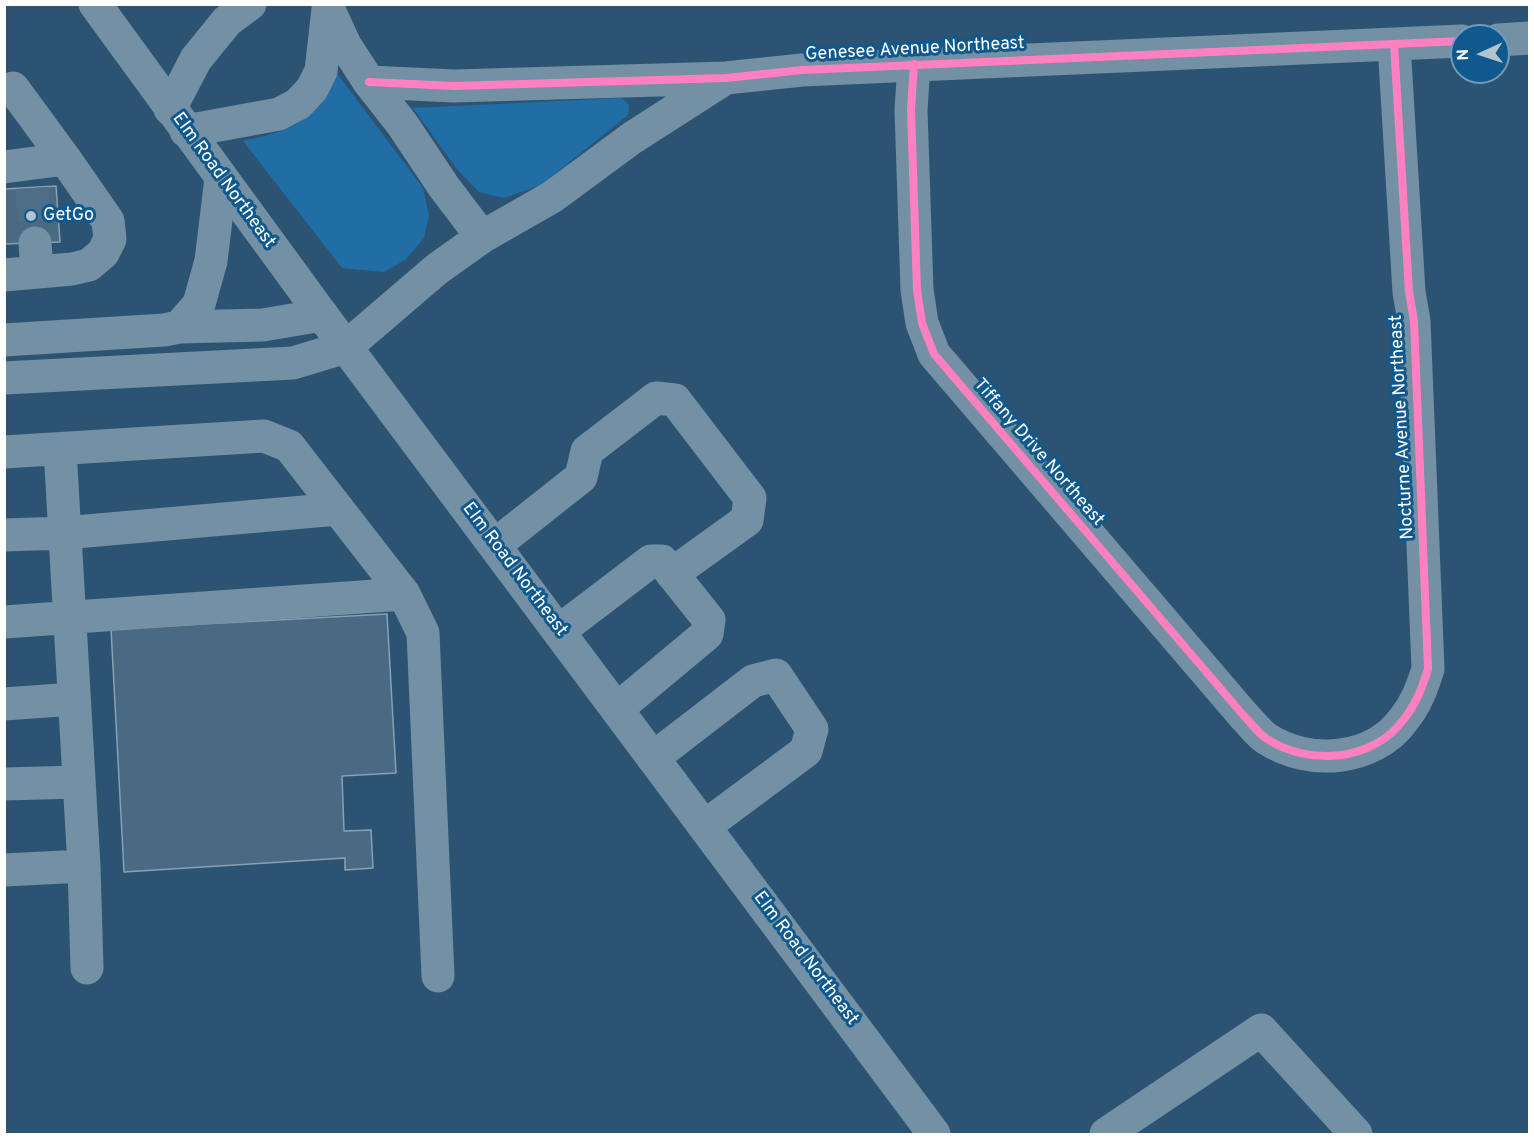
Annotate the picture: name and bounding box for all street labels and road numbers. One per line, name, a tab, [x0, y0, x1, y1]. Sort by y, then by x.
street label: Genesee Avenue Northeast	[805, 33, 1025, 67]
street label: Elm Road Northeast	[167, 109, 279, 253]
street label: Nocturne Avenue Northeast	[1386, 314, 1420, 540]
street label: Tiffany Drive Northeast	[968, 375, 1108, 531]
street label: Elm Road Northeast	[457, 499, 571, 641]
street label: Elm Road Northeast	[748, 888, 862, 1030]

